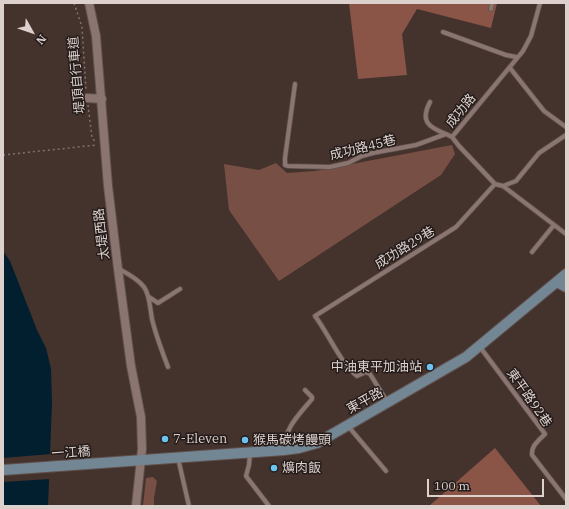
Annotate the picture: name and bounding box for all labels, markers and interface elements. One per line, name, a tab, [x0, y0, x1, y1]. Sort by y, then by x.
north arrow	[12, 12, 52, 52]
text: N	[33, 32, 49, 48]
street label: 堤頂自行車道	[66, 35, 88, 115]
street label: 成功路	[443, 91, 479, 131]
street label: 成功路45巷	[328, 132, 398, 164]
street label: 太堤西路	[91, 207, 113, 261]
street label: 成功路29巷	[372, 223, 438, 273]
place label: 中油東平加油站	[331, 359, 422, 375]
marker: 中油東平加油站	[425, 362, 435, 372]
street label: 東平路92巷	[503, 366, 555, 430]
street label: 東平路	[344, 385, 386, 417]
place label: 7-Eleven	[173, 431, 227, 447]
place label: 猴馬碳烤饅頭	[253, 432, 331, 448]
marker: 7-Eleven	[160, 434, 170, 444]
marker: 猴馬碳烤饅頭	[240, 435, 250, 445]
street label: 一江橋	[51, 444, 91, 462]
place label: 爌肉飯	[282, 460, 321, 476]
marker: 爌肉飯	[269, 463, 279, 473]
scale bar	[429, 471, 546, 497]
text: 100 m	[434, 478, 470, 493]

